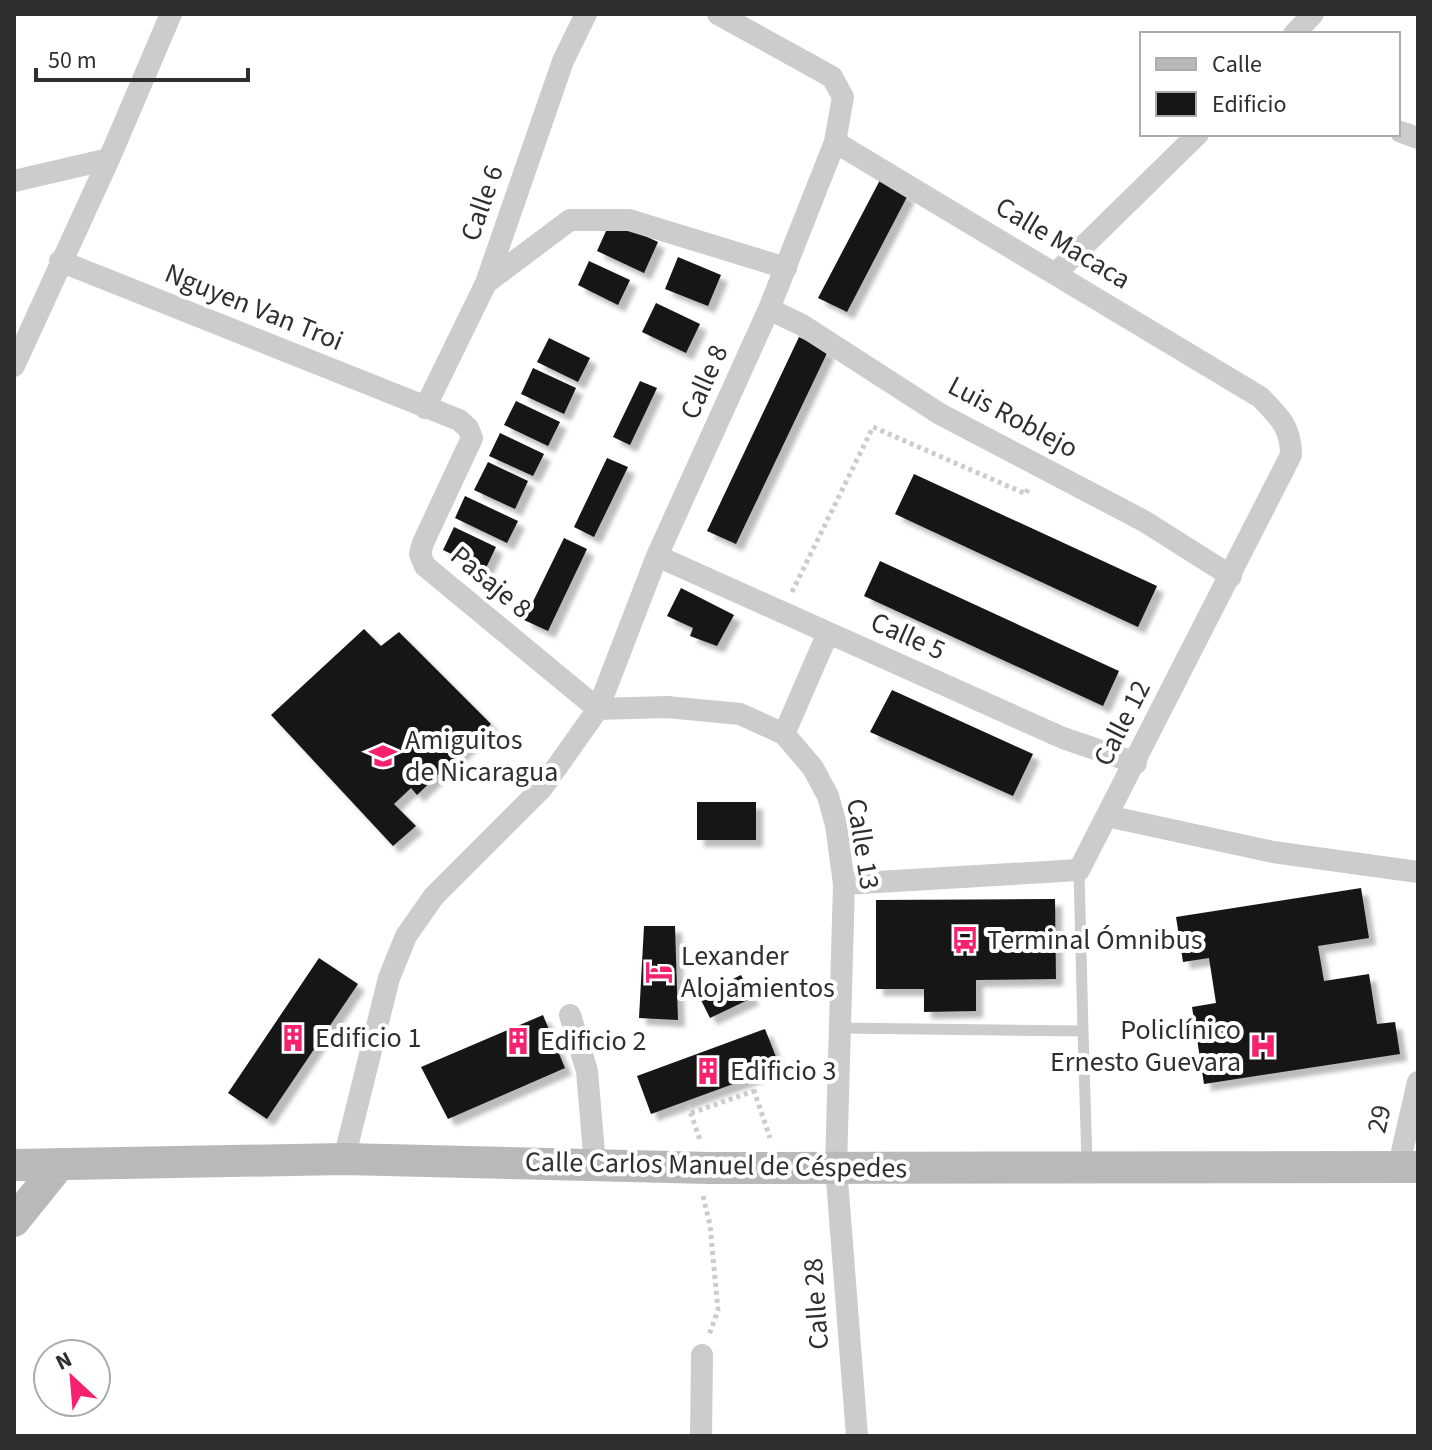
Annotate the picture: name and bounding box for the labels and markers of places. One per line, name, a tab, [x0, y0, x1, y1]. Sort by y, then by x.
place label: Amiguitos de Nicaragua	[405, 720, 558, 792]
school or university icon: Amiguitos de Nicaragua	[368, 741, 398, 771]
place label: Terminal Ómnibus	[987, 920, 1203, 960]
bus stop icon: Terminal Ómnibus	[950, 925, 980, 955]
place label: Lexander Alojamientos	[681, 936, 835, 1008]
hotel icon: Lexander Alojamientos	[644, 957, 674, 987]
place label: Policlínico Ernesto Guevara	[1050, 1010, 1241, 1082]
place label: Edificio 1	[315, 1018, 421, 1058]
place label: Edificio 2	[540, 1021, 646, 1061]
building icon: Edificio 1	[278, 1023, 308, 1053]
building icon: Edificio 2	[503, 1026, 533, 1056]
hospital icon: Policlínico Ernesto Guevara	[1248, 1031, 1278, 1061]
place label: Edificio 3	[730, 1051, 836, 1091]
building icon: Edificio 3	[693, 1056, 723, 1086]

